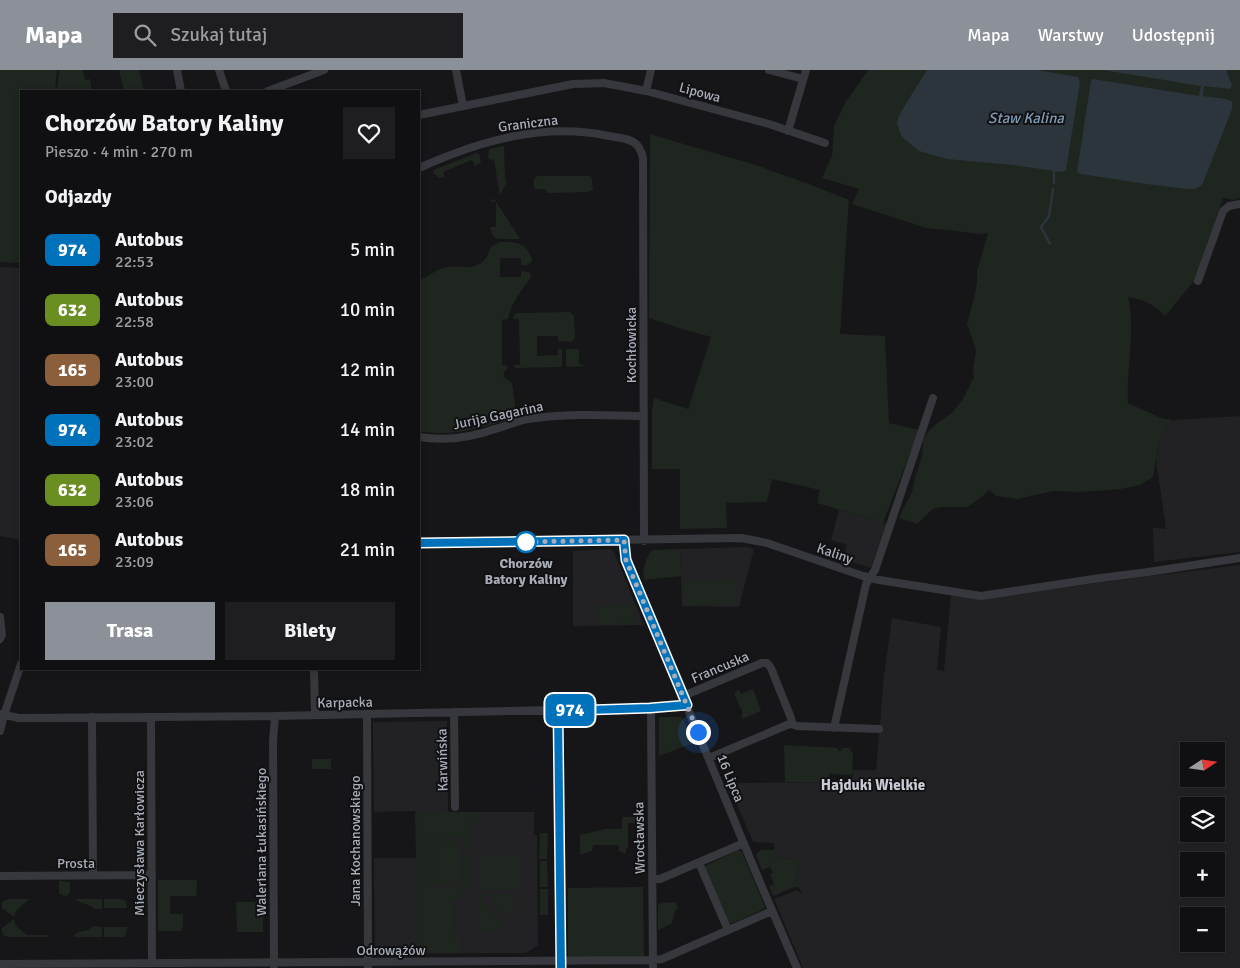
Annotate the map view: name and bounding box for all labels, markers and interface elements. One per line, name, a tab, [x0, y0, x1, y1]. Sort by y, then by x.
search box	[113, 13, 463, 58]
text: Mapa	[25, 20, 83, 50]
icon: search	[131, 21, 159, 49]
text: Szukaj tutaj	[171, 23, 267, 47]
text: Mapa	[967, 24, 1010, 46]
text: Warstwy	[1038, 24, 1104, 46]
text: Udostępnij	[1132, 24, 1215, 46]
street label: Lipowa	[677, 79, 723, 106]
button: heart	[343, 107, 395, 159]
text: Chorzów Batory Kaliny	[45, 108, 284, 138]
water label: Staw Kalina	[988, 109, 1064, 127]
street label: Graniczna	[497, 111, 559, 136]
text: Pieszo · 4 min · 270 m	[45, 142, 193, 162]
text: Odjazdy	[45, 185, 112, 209]
text: Autobus	[115, 228, 183, 252]
text: 5 min	[350, 238, 395, 262]
text: 974	[58, 239, 87, 261]
text: 22:53	[115, 252, 154, 272]
text: Autobus	[115, 288, 183, 312]
text: 10 min	[340, 298, 395, 322]
text: 632	[58, 299, 87, 321]
street label: Kochłowicka	[623, 307, 640, 383]
text: 22:58	[115, 312, 154, 332]
text: Autobus	[115, 348, 183, 372]
text: 12 min	[340, 358, 395, 382]
text: 165	[58, 359, 87, 381]
text: 23:00	[115, 372, 154, 392]
street label: Jurija Gagarina	[452, 398, 545, 433]
text: Autobus	[115, 408, 183, 432]
text: 14 min	[340, 418, 395, 442]
text: 974	[58, 419, 87, 441]
text: 23:02	[115, 432, 154, 452]
text: Autobus	[115, 468, 183, 492]
text: 18 min	[340, 478, 395, 502]
text: 632	[58, 479, 87, 501]
text: 23:06	[115, 492, 154, 512]
text: Autobus	[115, 528, 183, 552]
marker: Chorzów Batory Kaliny	[515, 531, 537, 553]
text: 21 min	[340, 538, 395, 562]
text: 165	[58, 539, 87, 561]
street label: Kaliny	[814, 539, 856, 568]
text: 23:09	[115, 552, 154, 572]
place label: Chorzów Batory Kaliny	[485, 555, 567, 588]
button: Trasa	[45, 602, 215, 660]
button: Bilety	[225, 602, 395, 660]
street label: Francuska	[689, 648, 752, 687]
street label: Karpacka	[317, 694, 373, 711]
line badge: 974	[541, 694, 599, 726]
text: 974	[555, 699, 585, 721]
your location	[686, 720, 711, 745]
street label: Karwińska	[433, 728, 452, 792]
north arrow	[1180, 742, 1225, 788]
map controls	[1180, 742, 1225, 952]
street label: 16 Lipca	[713, 752, 748, 805]
street label: Waleriana Łukasińskiego	[253, 768, 270, 916]
street label: Mieczysława Karłowicza	[131, 770, 148, 916]
street label: Jana Kochanowskiego	[347, 776, 364, 906]
district label: Hajduki Wielkie	[821, 776, 925, 794]
button: layers	[1180, 797, 1225, 842]
street label: Wrocławska	[630, 802, 649, 874]
button: +	[1180, 852, 1225, 897]
street label: Prosta	[57, 855, 95, 872]
button: −	[1180, 907, 1225, 952]
street label: Odrowążów	[356, 942, 426, 959]

